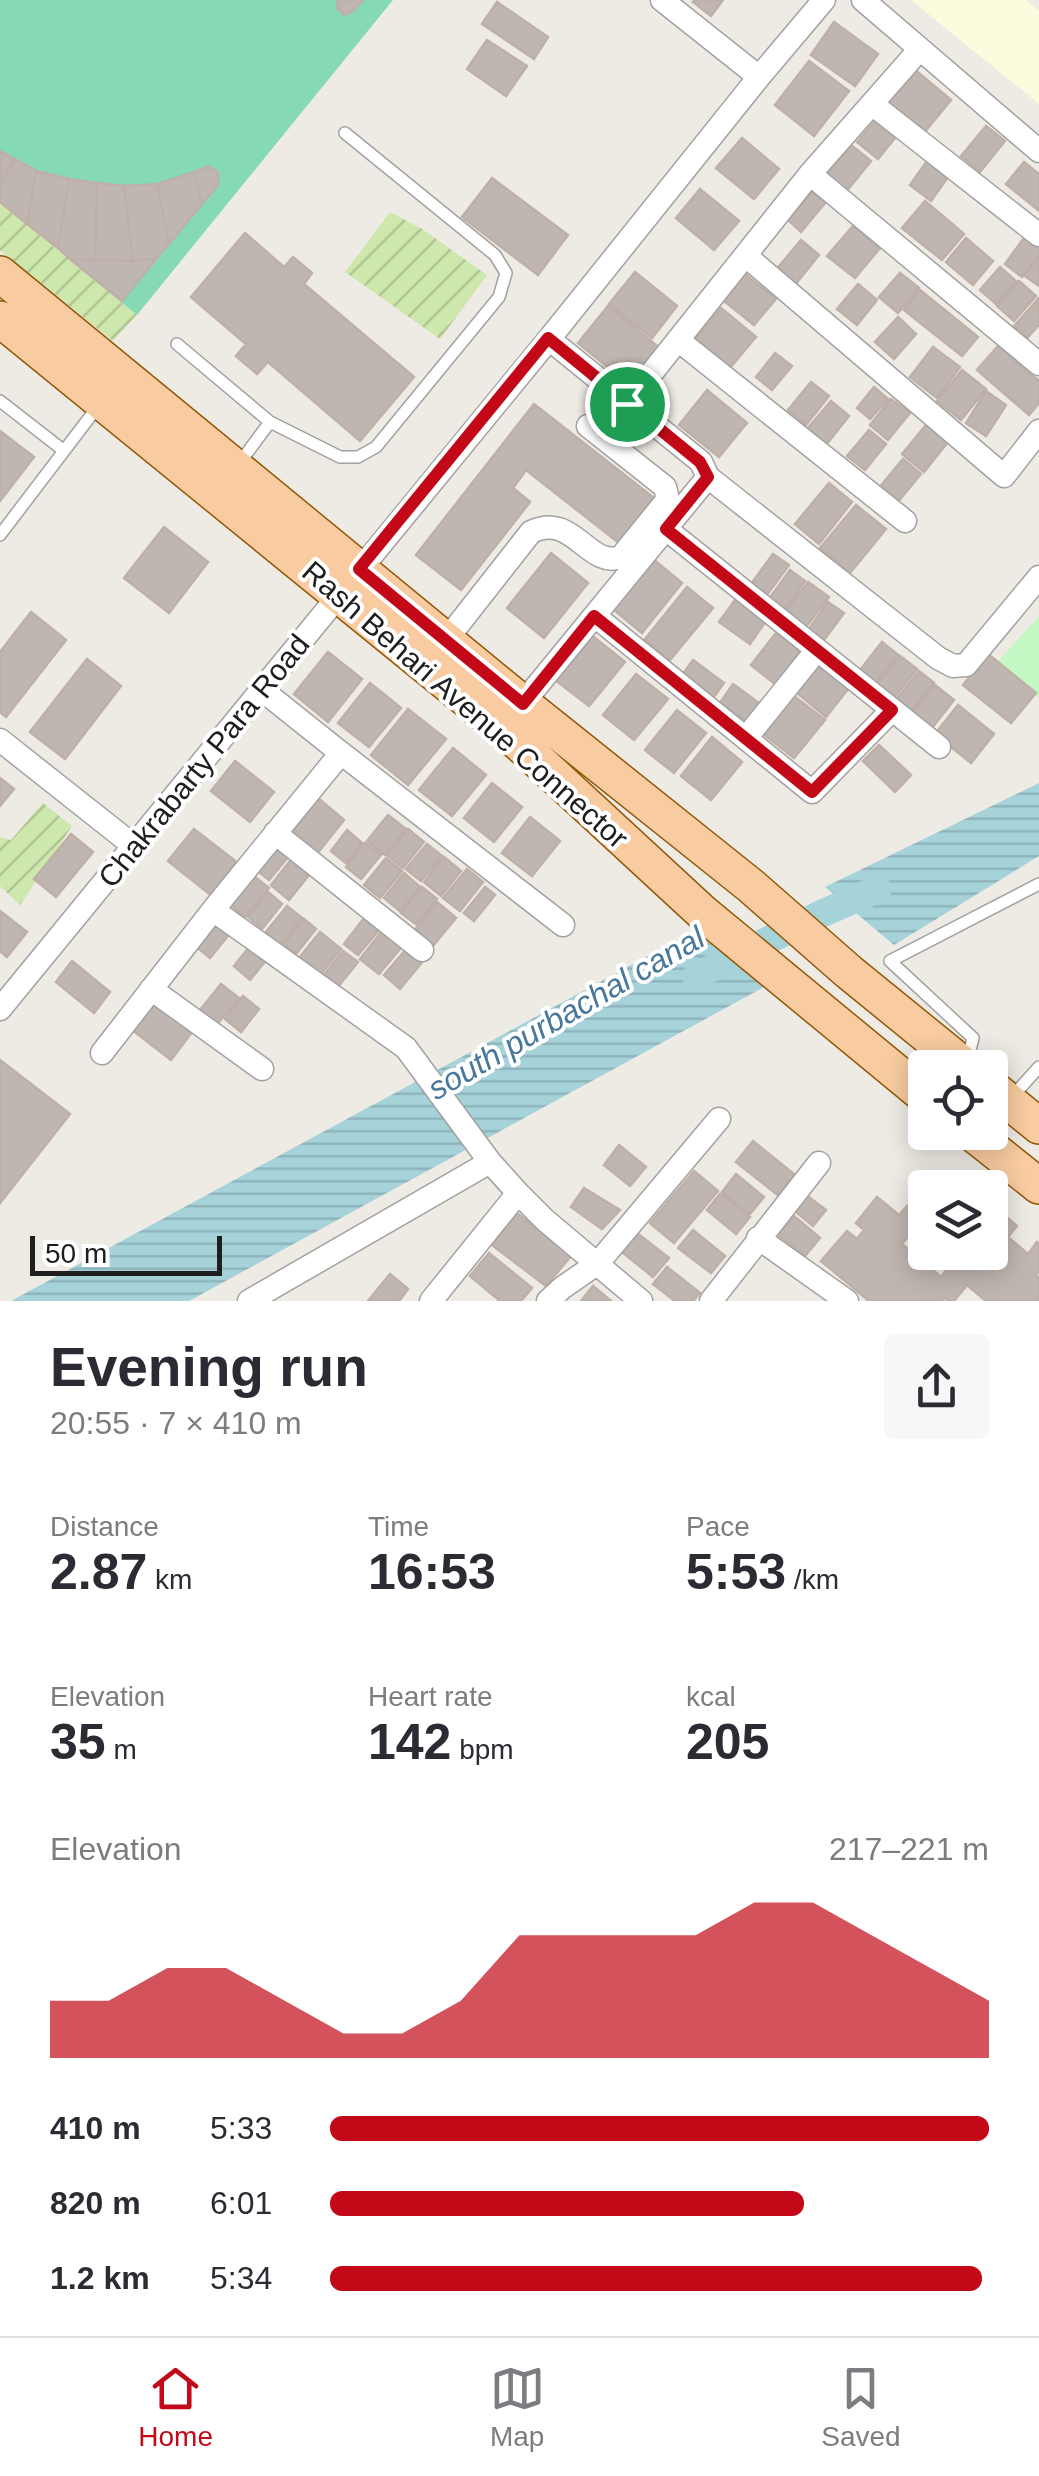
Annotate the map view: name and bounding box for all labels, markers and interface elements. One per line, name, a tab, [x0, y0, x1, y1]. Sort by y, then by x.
pin	[585, 362, 670, 447]
icon: arrive	[600, 377, 655, 432]
street label: Rash Behari Avenue Connector	[296, 554, 635, 855]
street label: Chakrabarty Para Road	[92, 628, 316, 894]
water label: south purbachal canal	[421, 919, 711, 1107]
map controls	[908, 1050, 1008, 1270]
button: locate	[908, 1050, 1008, 1150]
button: layers	[908, 1170, 1008, 1270]
scale bar	[30, 1231, 222, 1276]
text: 50 m	[45, 1238, 107, 1269]
button: share	[884, 1334, 989, 1439]
text: Evening run	[50, 1336, 368, 1398]
text: 20:55 · 7 × 410 m	[50, 1405, 302, 1441]
text: Distance	[50, 1511, 159, 1542]
text: Time	[368, 1511, 429, 1542]
text: Pace	[686, 1511, 750, 1542]
text: 2.87	[50, 1544, 147, 1600]
text: 16:53	[368, 1544, 496, 1600]
text: 5:53	[686, 1544, 786, 1600]
text: km	[147, 1564, 192, 1595]
text: /km	[786, 1564, 839, 1595]
text: Elevation	[50, 1681, 165, 1712]
text: Heart rate	[368, 1681, 493, 1712]
text: kcal	[686, 1681, 736, 1712]
text: 35	[50, 1714, 106, 1770]
text: 142	[368, 1714, 451, 1770]
text: 205	[686, 1714, 769, 1770]
text: m	[106, 1734, 137, 1765]
text: bpm	[451, 1734, 514, 1765]
text: Elevation	[50, 1831, 182, 1867]
text: 217–221 m	[829, 1831, 989, 1867]
text: 410 m	[50, 2110, 141, 2146]
text: 5:33	[210, 2110, 272, 2146]
text: 820 m	[50, 2185, 141, 2221]
text: 6:01	[210, 2185, 272, 2221]
text: 1.2 km	[50, 2260, 150, 2296]
text: 5:34	[210, 2260, 272, 2296]
tab: Home	[138, 2361, 213, 2453]
tab: Map	[490, 2361, 545, 2453]
tab: Saved	[821, 2361, 901, 2453]

